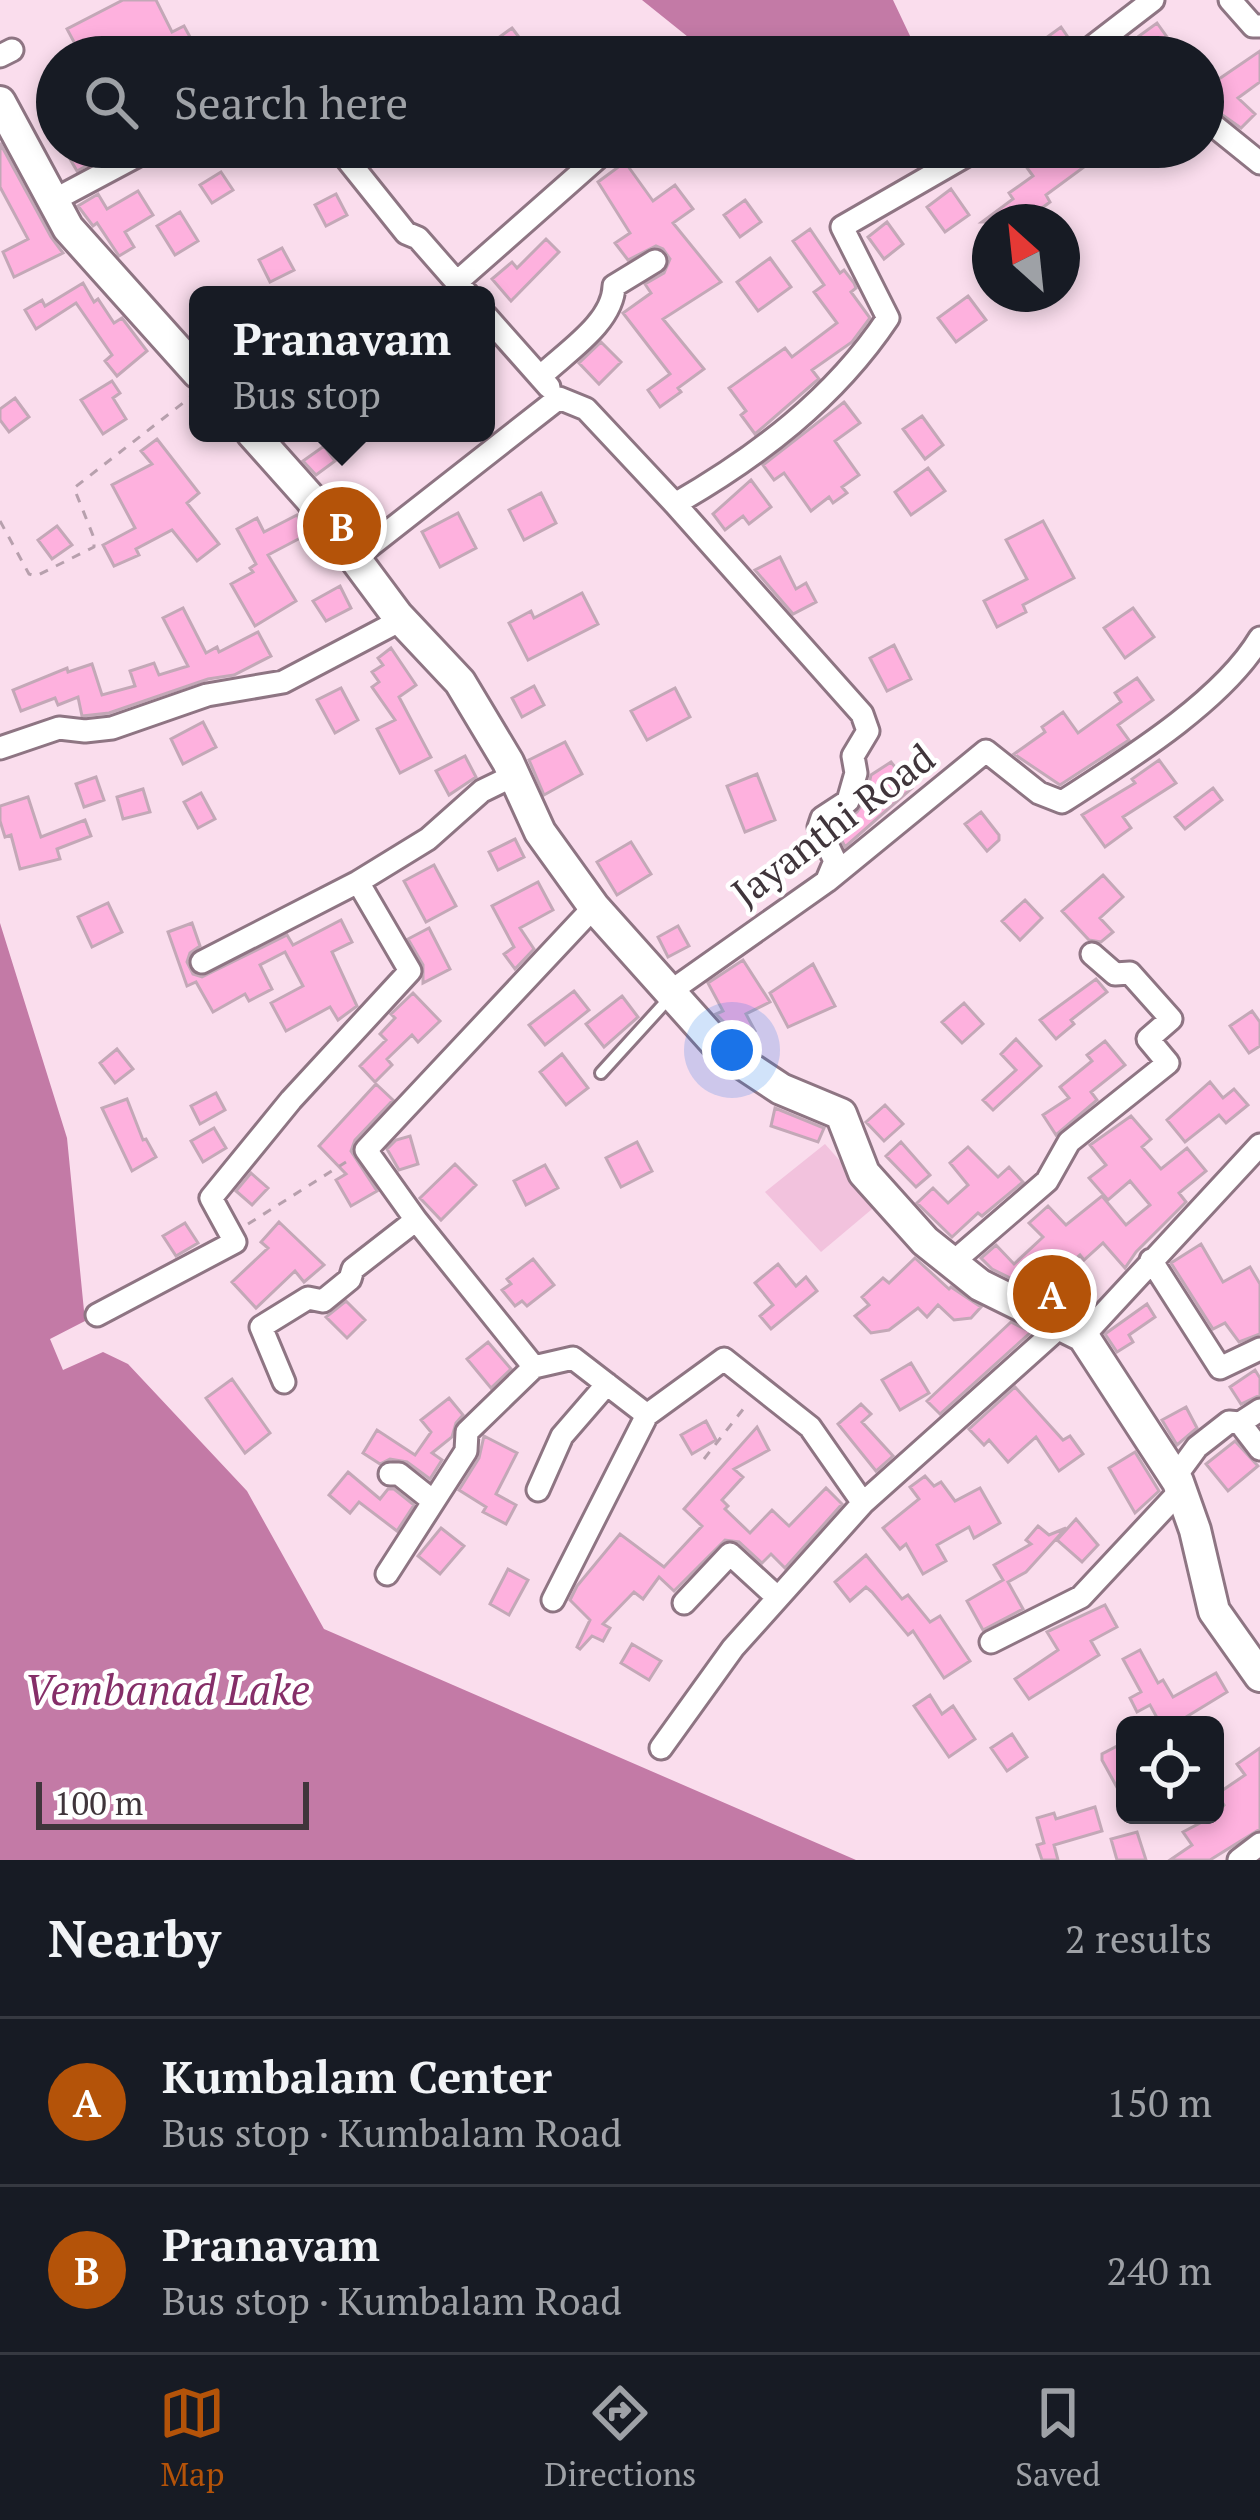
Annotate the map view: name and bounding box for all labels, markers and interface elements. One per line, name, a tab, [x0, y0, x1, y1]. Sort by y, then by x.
search box	[36, 36, 1224, 168]
icon: search	[78, 69, 144, 135]
text: Search here	[174, 72, 408, 132]
north arrow	[972, 204, 1080, 312]
popup	[189, 286, 495, 442]
text: Pranavam	[233, 308, 451, 368]
text: Bus stop	[233, 368, 381, 420]
pin: B	[303, 481, 381, 571]
street label: Jayanthi Road	[720, 731, 944, 918]
your location	[702, 1020, 762, 1080]
pin: A	[1013, 1249, 1091, 1339]
water label: Vembanad Lake	[24, 1661, 310, 1717]
map controls	[1116, 1716, 1224, 1824]
button: locate	[1116, 1716, 1224, 1824]
scale bar	[36, 1776, 309, 1829]
text: 100 m	[54, 1781, 143, 1824]
text: Nearby	[48, 1904, 221, 1972]
text: 2 results	[1065, 1912, 1212, 1964]
text: Kumbalam Center	[162, 2046, 552, 2106]
text: A	[73, 2076, 101, 2128]
text: 150 m	[1107, 2076, 1212, 2128]
text: Bus stop · Kumbalam Road	[162, 2106, 622, 2158]
text: Pranavam	[162, 2214, 380, 2274]
text: B	[74, 2244, 100, 2296]
text: 240 m	[1107, 2244, 1212, 2296]
text: Bus stop · Kumbalam Road	[162, 2274, 622, 2326]
tab: Map	[159, 2380, 225, 2495]
tab: Directions	[544, 2380, 696, 2495]
tab: Saved	[1015, 2380, 1101, 2495]

